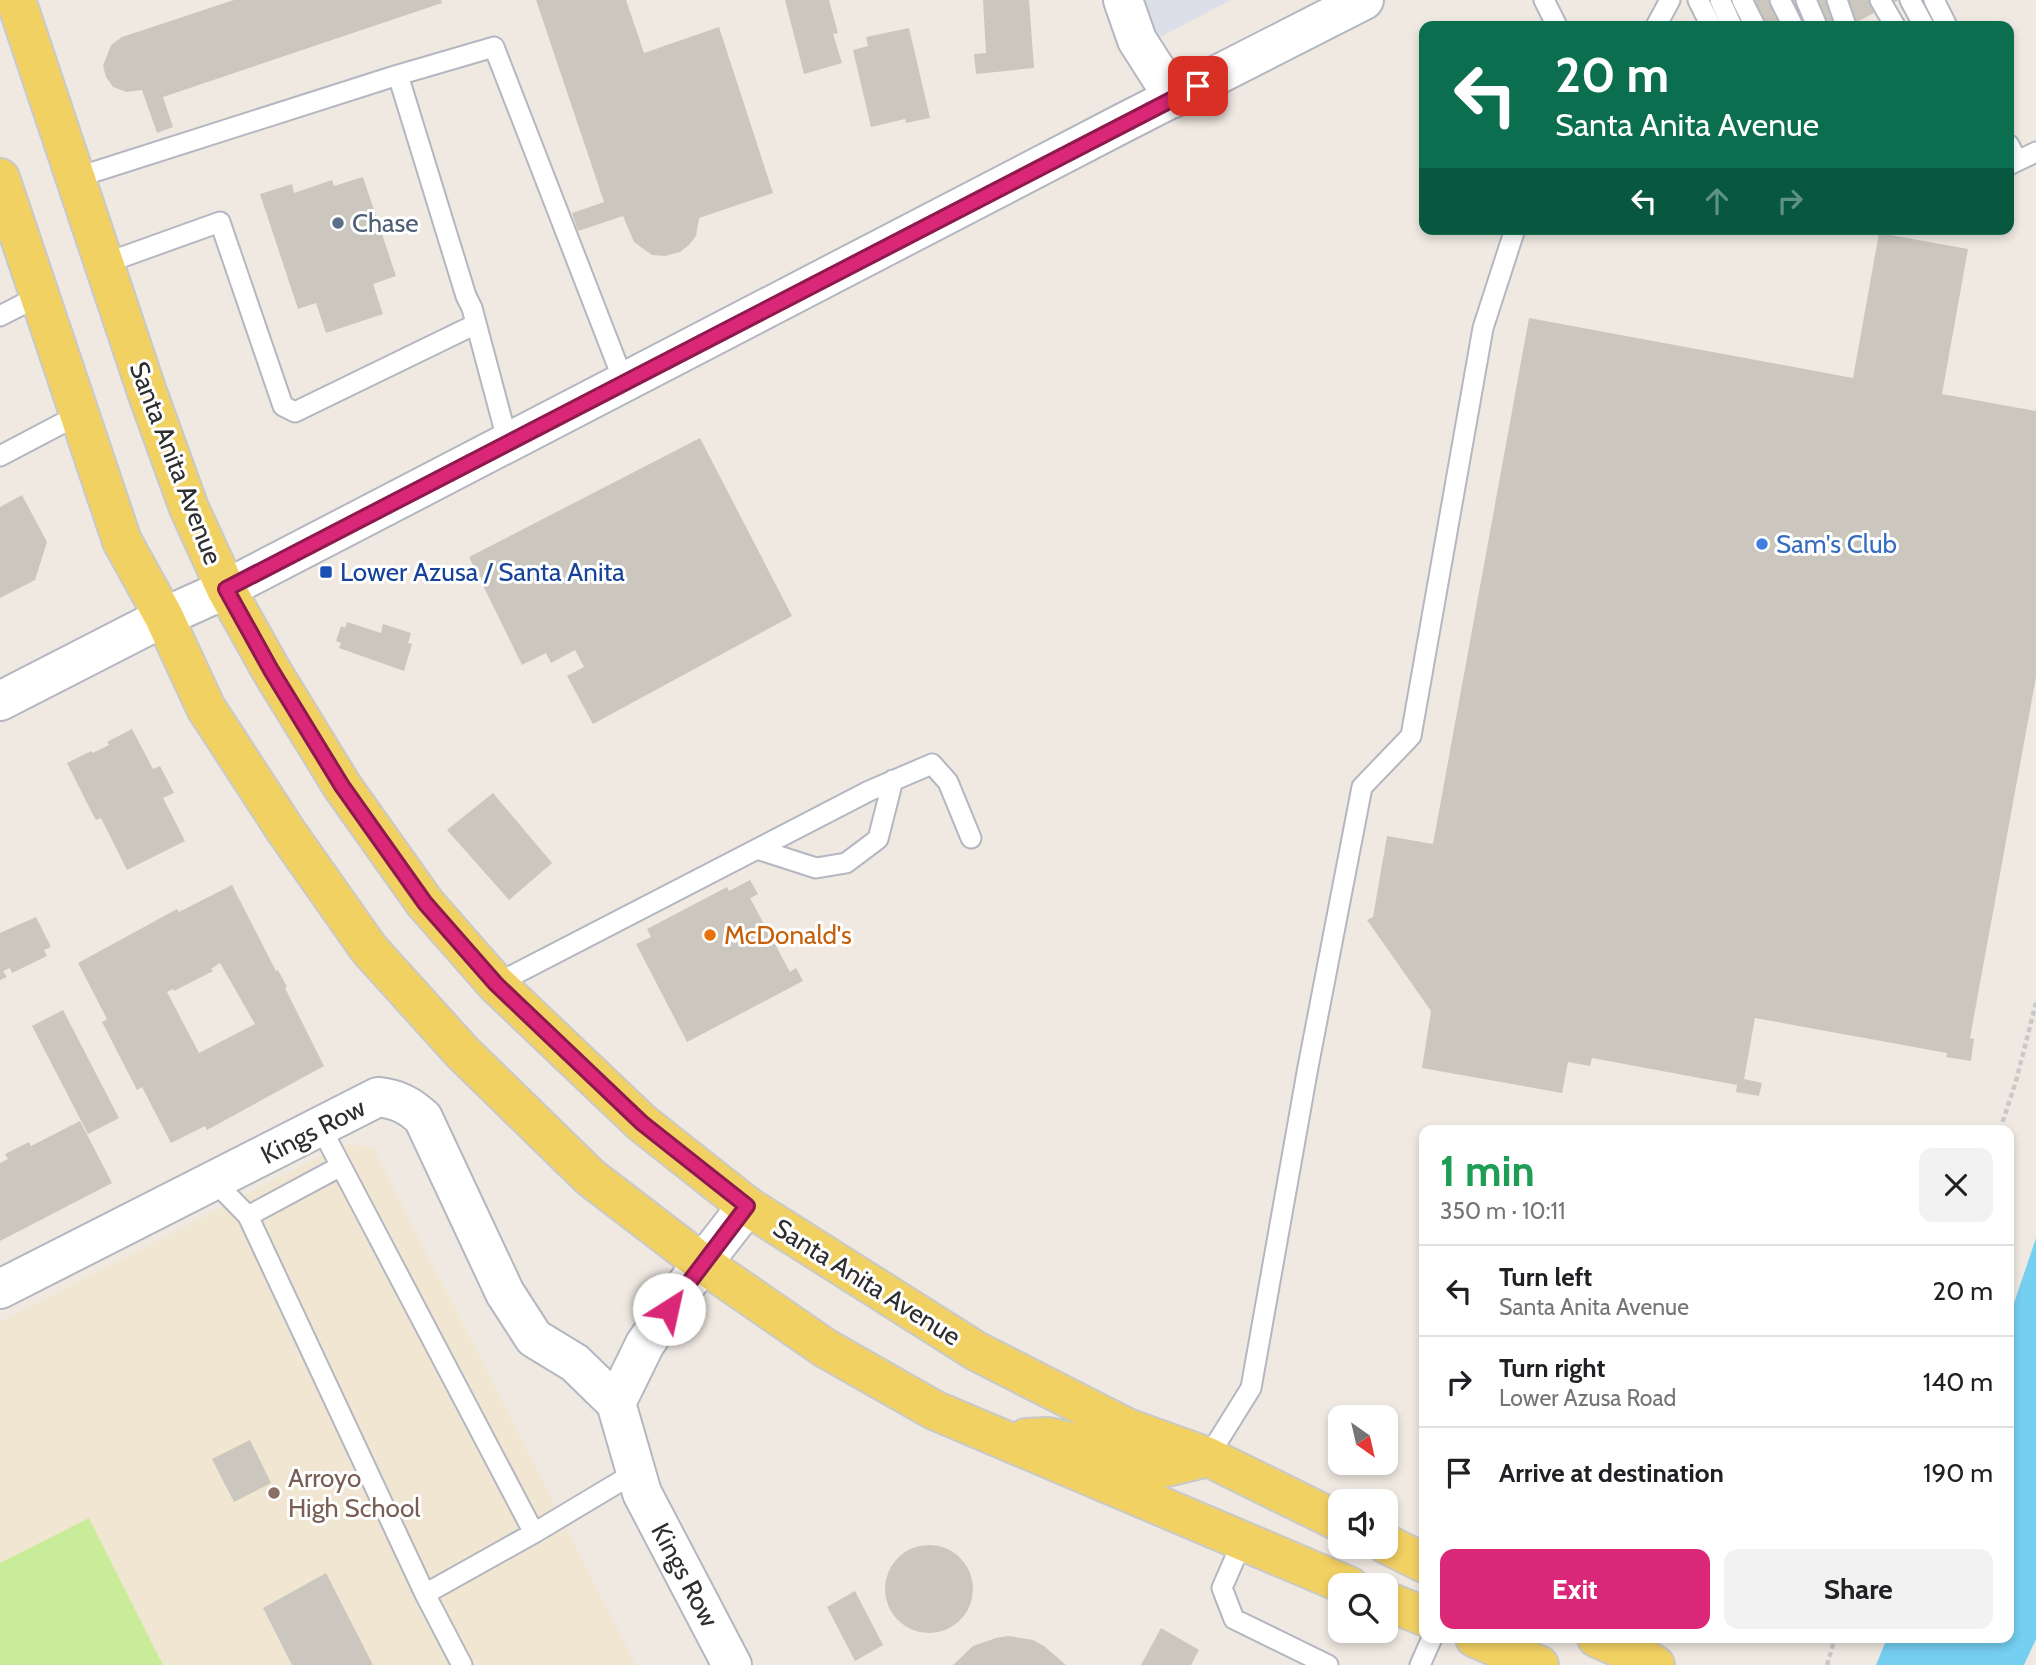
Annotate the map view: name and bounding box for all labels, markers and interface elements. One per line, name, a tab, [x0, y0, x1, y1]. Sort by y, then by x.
text: 20 m	[1555, 45, 1669, 104]
icon: left	[1440, 49, 1531, 140]
pin	[1168, 56, 1228, 116]
icon: arrive	[1179, 67, 1217, 105]
text: Santa Anita Avenue	[1555, 105, 1819, 144]
icon: left	[1625, 182, 1663, 220]
icon: ahead	[1698, 182, 1736, 220]
icon: right	[1771, 182, 1809, 220]
place label: Chase	[352, 207, 419, 239]
marker: Chase	[330, 215, 346, 231]
street label: Santa Anita Avenue	[123, 357, 229, 569]
place label: Sam's Club	[1776, 528, 1897, 560]
marker: Sam's Club	[1754, 536, 1770, 552]
place label: Lower Azusa / Santa Anita	[340, 556, 625, 588]
marker: Lower Azusa / Santa Anita	[318, 564, 334, 580]
place label: McDonald's	[724, 919, 852, 951]
marker: McDonald's	[702, 927, 718, 943]
street label: Kings Row	[255, 1091, 371, 1171]
text: 1 min	[1440, 1145, 1535, 1197]
button: close	[1919, 1148, 1993, 1222]
text: 350 m · 10:11	[1440, 1197, 1565, 1225]
street label: Santa Anita Avenue	[767, 1212, 967, 1352]
text: Turn left	[1499, 1261, 1592, 1293]
position arrow	[632, 1272, 706, 1346]
icon: left	[1440, 1272, 1478, 1310]
text: 20 m	[1933, 1275, 1993, 1307]
text: Santa Anita Avenue	[1499, 1293, 1689, 1321]
text: Turn right	[1499, 1352, 1605, 1384]
icon: right	[1440, 1363, 1478, 1401]
text: 140 m	[1923, 1366, 1993, 1398]
text: Lower Azusa Road	[1499, 1384, 1676, 1412]
north arrow	[1328, 1405, 1398, 1475]
map controls	[1328, 1405, 1398, 1643]
icon: arrive	[1440, 1454, 1478, 1492]
text: Arrive at destination	[1499, 1457, 1724, 1489]
text: 190 m	[1923, 1457, 1993, 1489]
place label: Arroyo High School	[288, 1462, 420, 1524]
marker: Arroyo High School	[266, 1485, 282, 1501]
button: sound	[1328, 1489, 1398, 1559]
street label: Kings Row	[644, 1518, 726, 1633]
button: Exit	[1440, 1549, 1710, 1629]
button: Share	[1724, 1549, 1993, 1629]
button: search	[1328, 1573, 1398, 1643]

